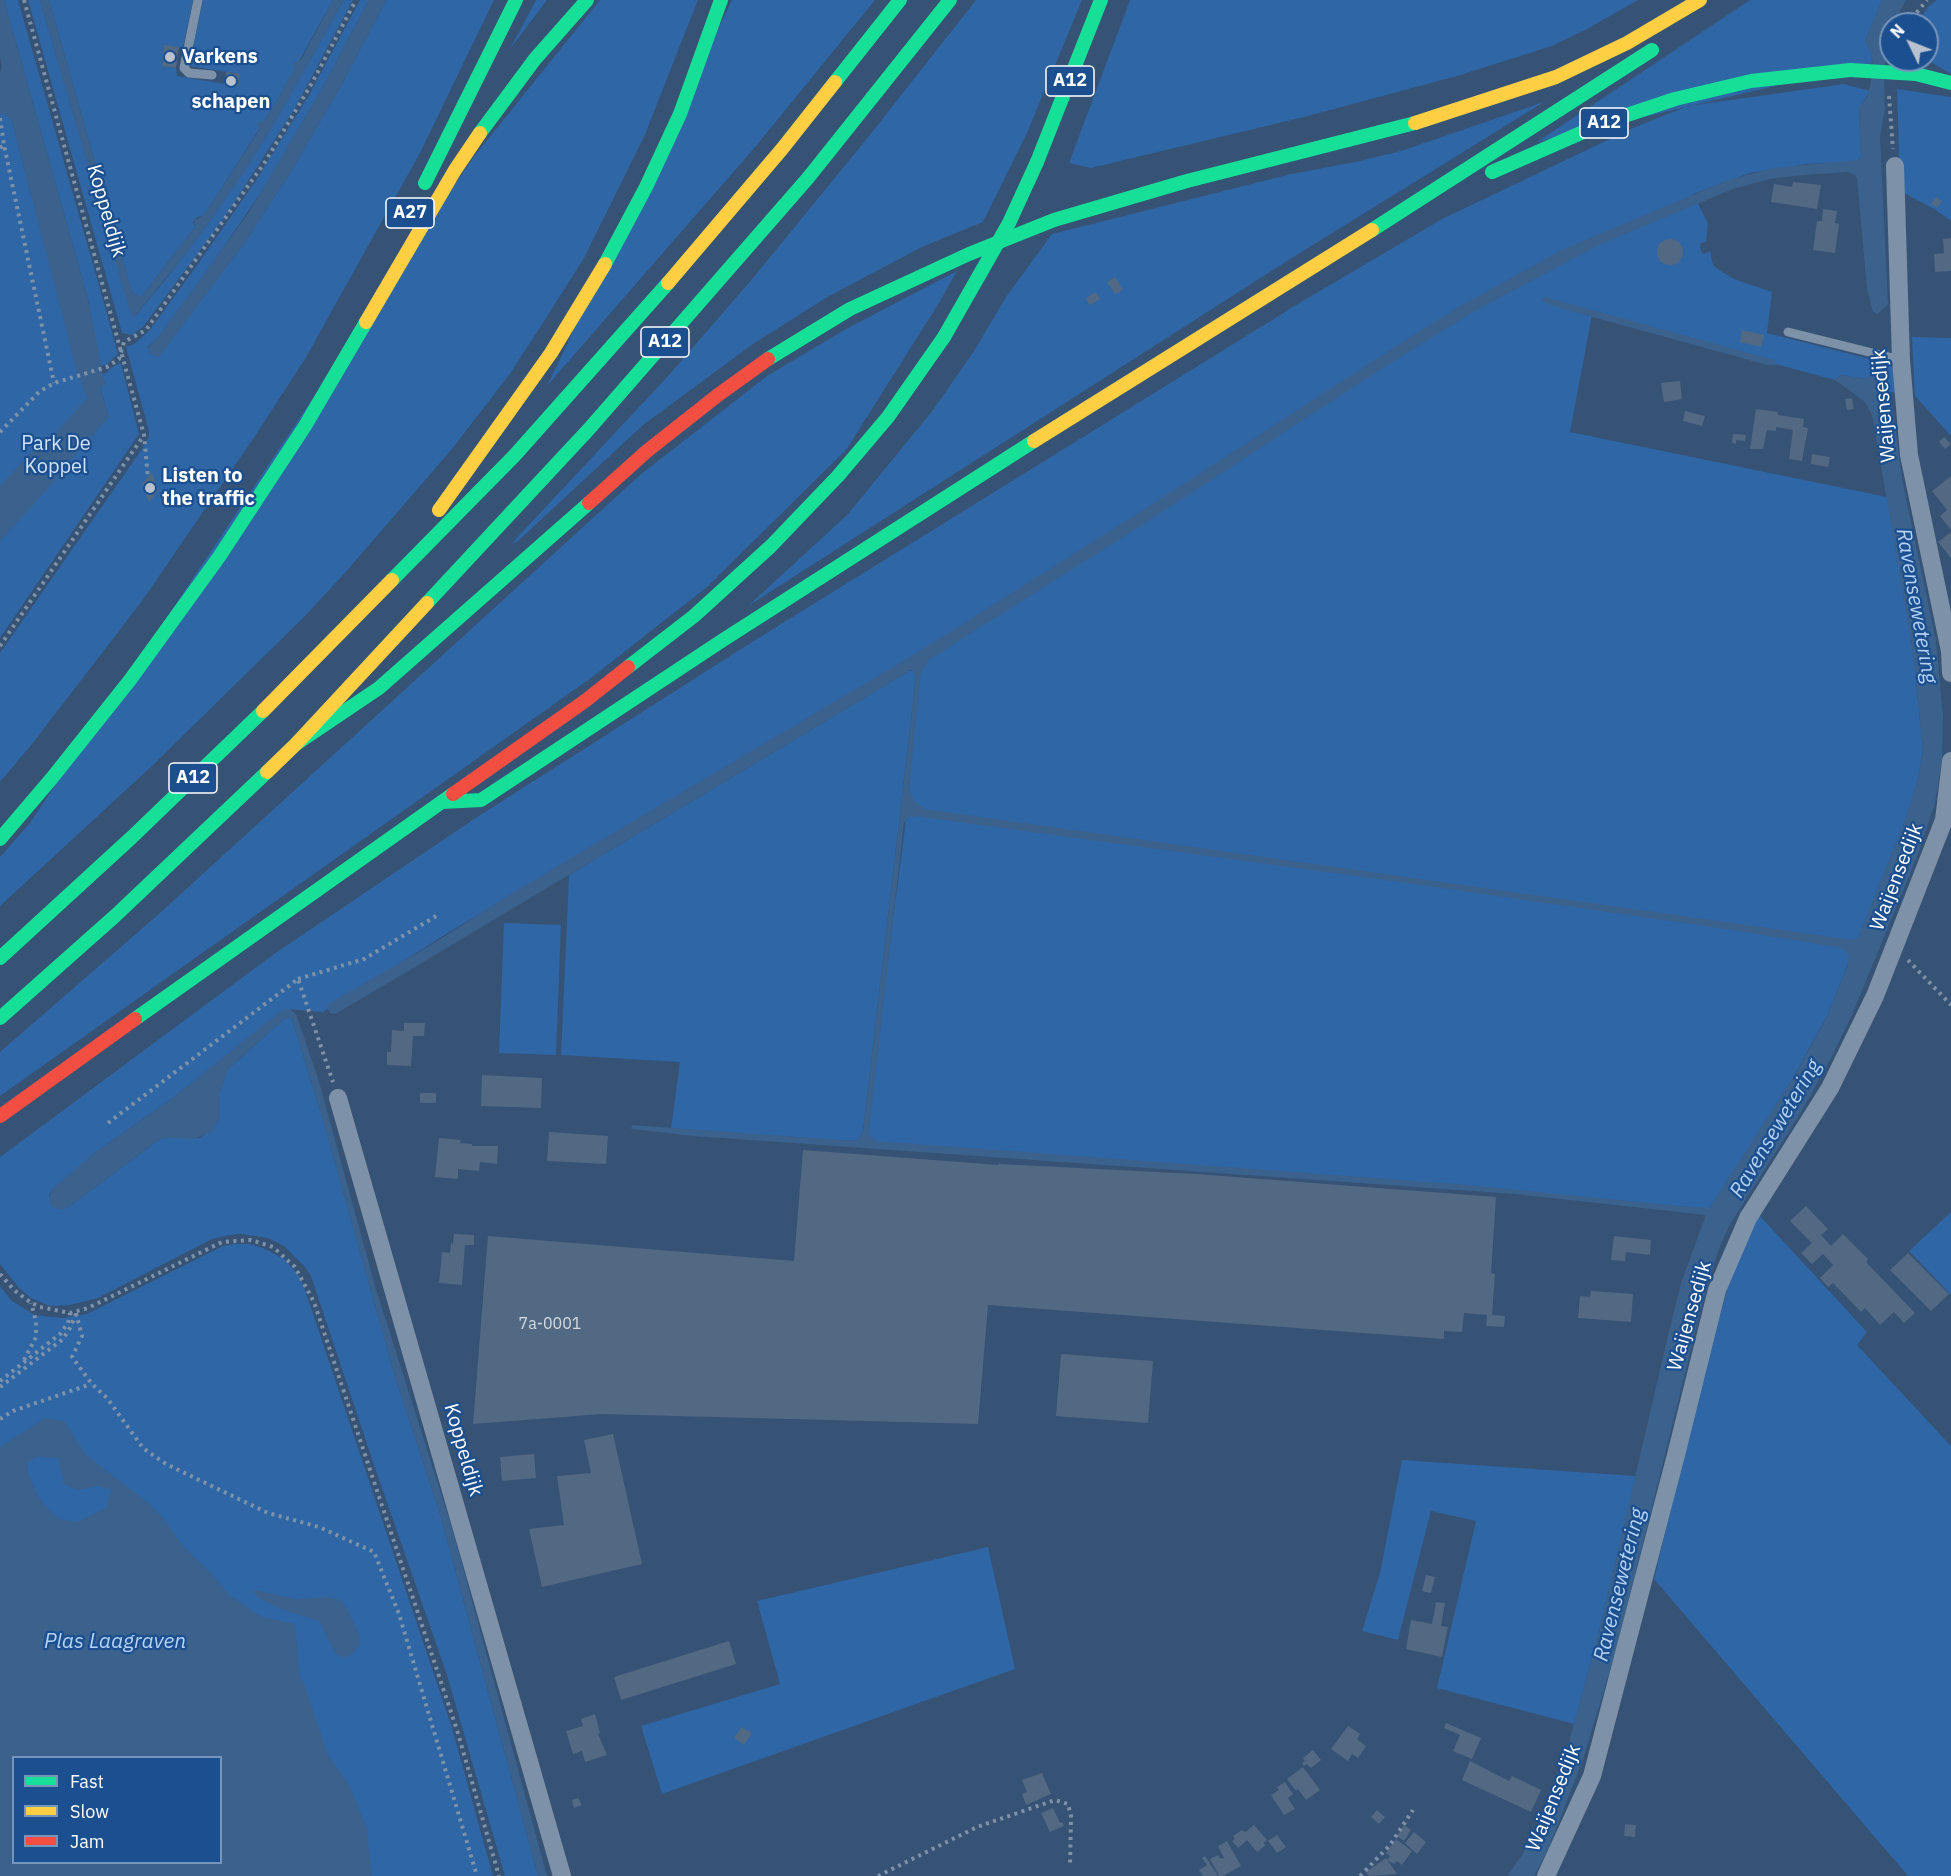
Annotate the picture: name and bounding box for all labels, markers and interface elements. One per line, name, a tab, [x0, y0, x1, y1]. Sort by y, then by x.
north arrow	[1879, 12, 1939, 72]
text: N	[1886, 20, 1909, 42]
place label: Varkens	[182, 45, 258, 69]
marker: Varkens	[163, 50, 177, 64]
road number: A12	[1046, 66, 1094, 96]
marker: schapen	[224, 74, 238, 88]
place label: schapen	[191, 90, 271, 114]
road number: A12	[1580, 108, 1628, 138]
street label: Koppeldijk	[81, 162, 131, 260]
road number: A27	[386, 198, 434, 228]
road number: A12	[641, 327, 689, 357]
street label: Waijensedijk	[1867, 348, 1901, 464]
park label: Park De Koppel	[21, 432, 91, 479]
place label: Listen to the traffic	[162, 464, 255, 511]
marker: Listen to the traffic	[143, 481, 157, 495]
water label: Ravensewetering	[1890, 527, 1942, 685]
road number: A12	[169, 763, 217, 793]
street label: Waijensedijk	[1865, 820, 1929, 934]
water label: Ravensewetering	[1725, 1055, 1827, 1203]
street label: Waijensedijk	[1663, 1258, 1717, 1374]
house number: 7a-0001	[519, 1314, 581, 1334]
street label: Koppeldijk	[438, 1401, 488, 1499]
water label: Ravensewetering	[1589, 1506, 1651, 1664]
water label: Plas Laagraven	[44, 1629, 186, 1655]
street label: Waijensedijk	[1522, 1741, 1586, 1855]
legend	[12, 1756, 222, 1864]
text: Fast	[70, 1770, 104, 1793]
text: Slow	[70, 1800, 109, 1823]
text: Jam	[70, 1830, 105, 1853]

